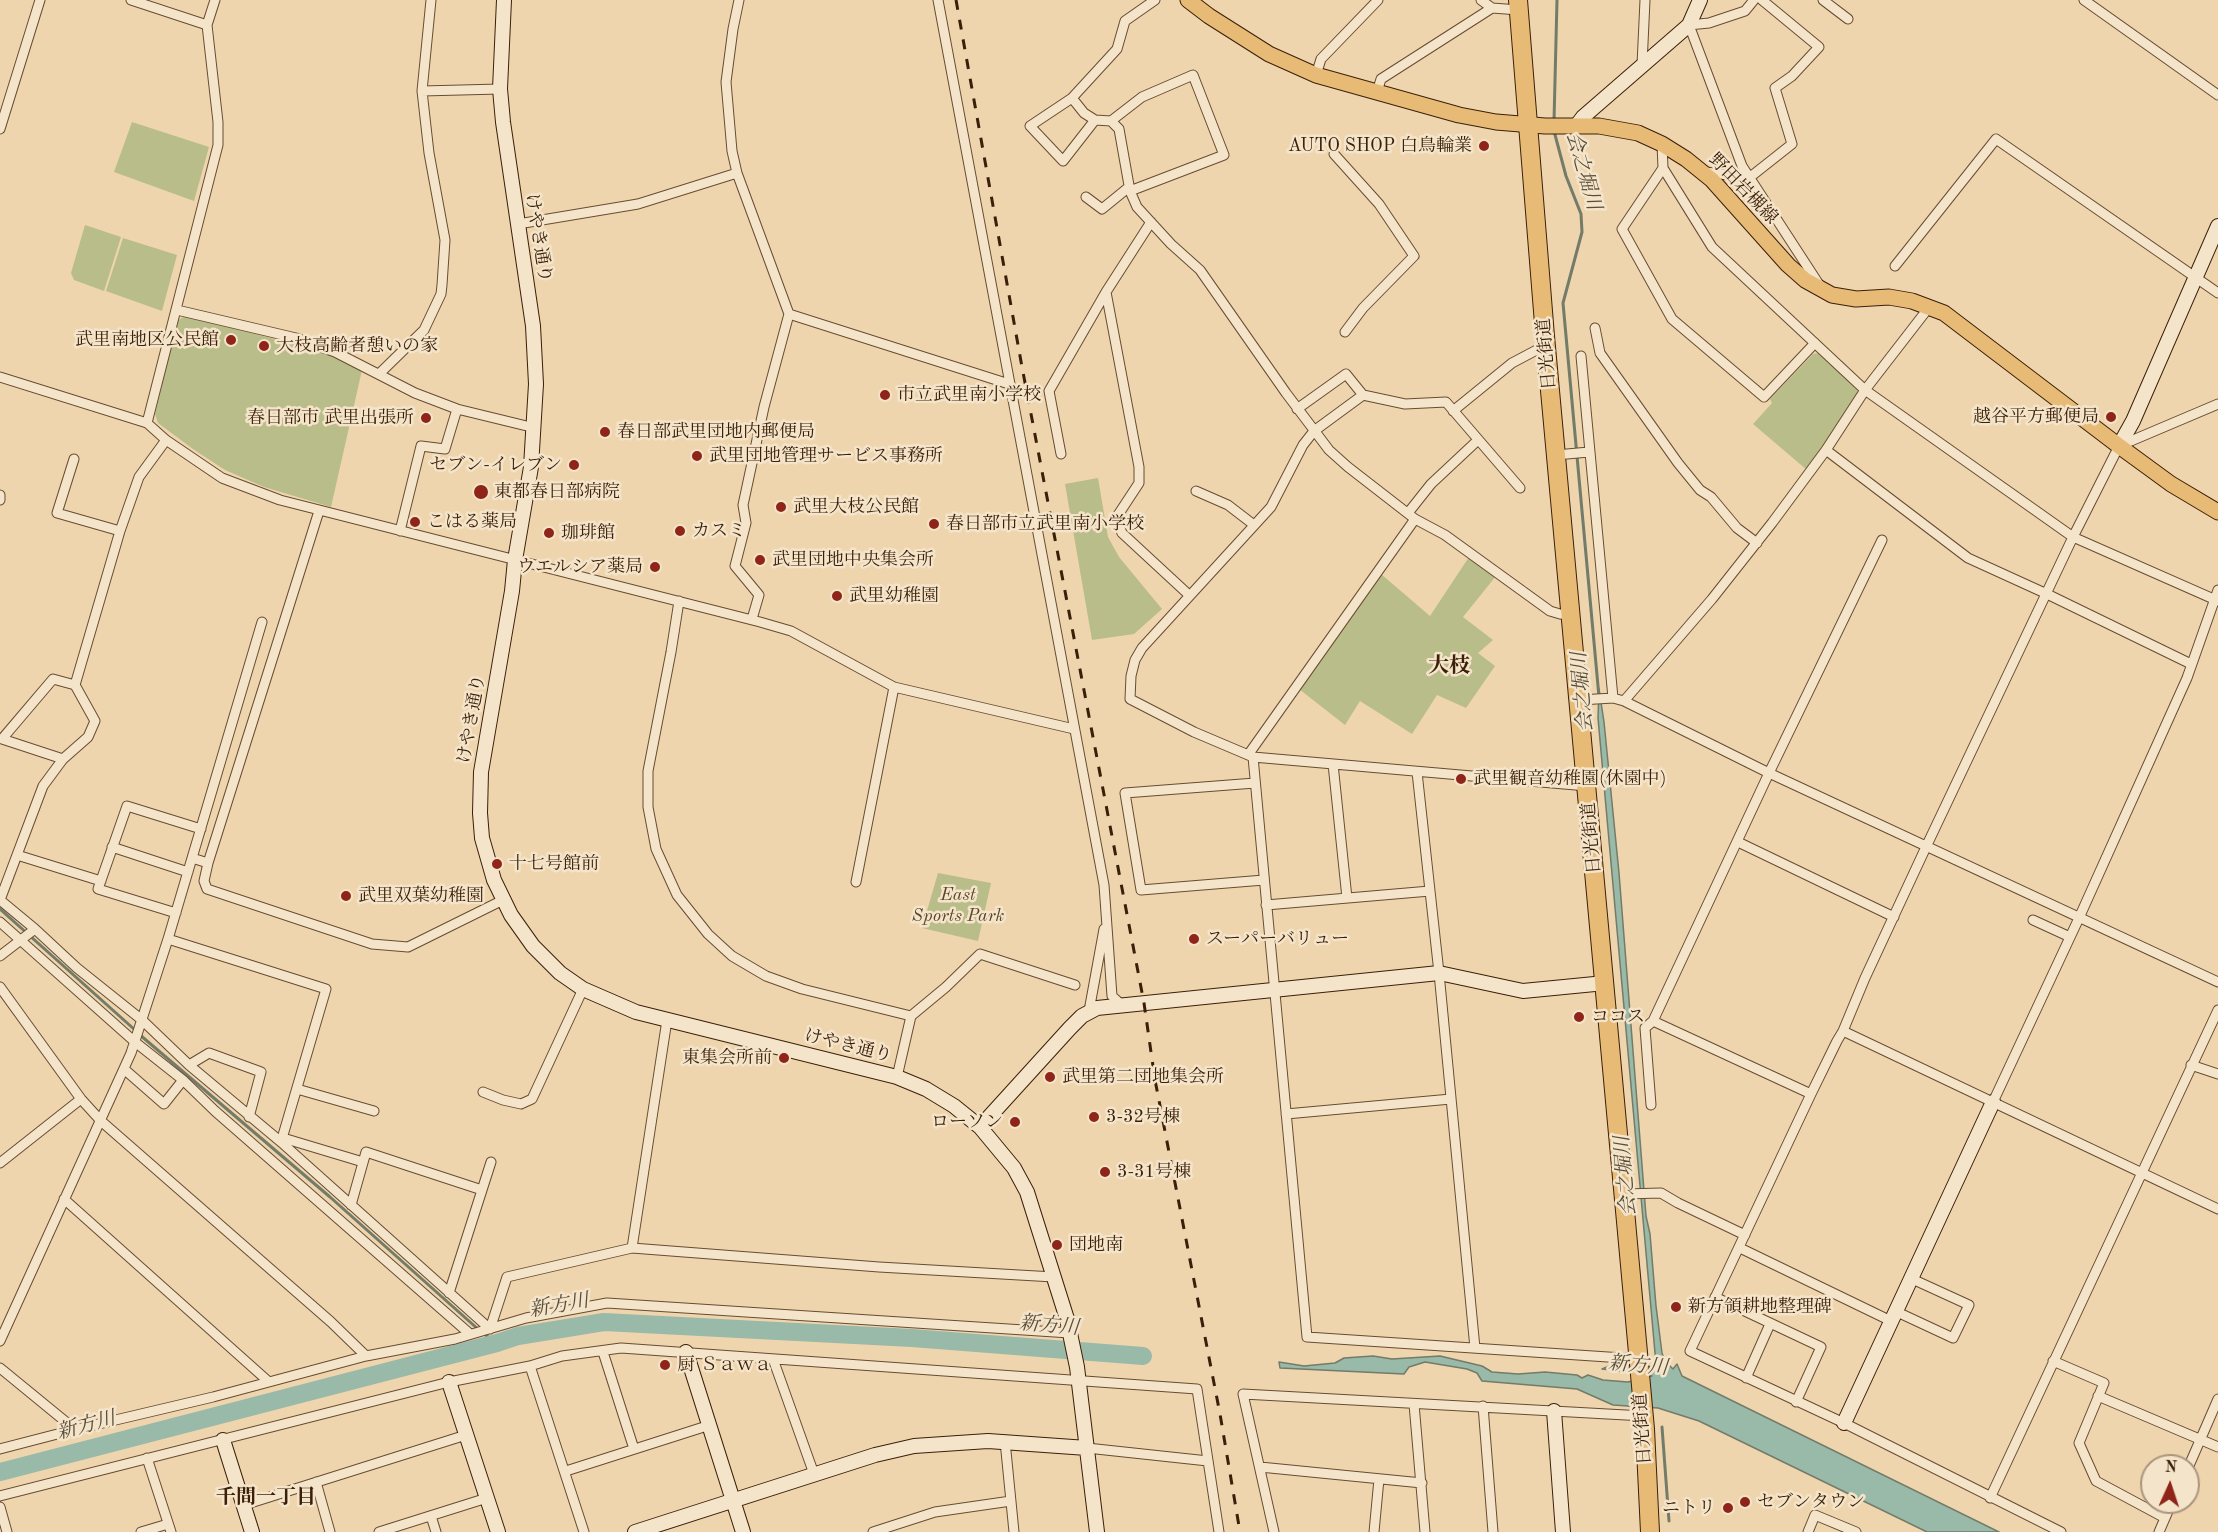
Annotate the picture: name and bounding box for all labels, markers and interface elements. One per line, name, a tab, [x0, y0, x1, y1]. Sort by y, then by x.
water label: 会之堀川	[1560, 129, 1606, 213]
place label: AUTO SHOP 白鳥輪業	[1288, 135, 1472, 157]
marker: AUTO SHOP 白鳥輪業	[1477, 139, 1491, 153]
street label: 野田岩槻線	[1704, 149, 1782, 229]
street label: けやき通り	[520, 192, 556, 284]
street label: 日光街道	[1533, 317, 1561, 391]
place label: 武里南地区公民館	[75, 329, 219, 351]
marker: 武里南地区公民館	[224, 333, 238, 347]
place label: 大枝高齢者憩いの家	[276, 335, 438, 357]
marker: 大枝高齢者憩いの家	[257, 339, 271, 353]
place label: 市立武里南小学校	[897, 384, 1041, 406]
marker: 市立武里南小学校	[878, 388, 892, 402]
place label: 越谷平方郵便局	[1973, 406, 2099, 428]
place label: 春日部市 武里出張所	[247, 407, 414, 429]
marker: 越谷平方郵便局	[2104, 410, 2118, 424]
marker: 春日部市 武里出張所	[419, 411, 433, 425]
place label: 春日部武里団地内郵便局	[617, 421, 815, 443]
marker: 春日部武里団地内郵便局	[598, 425, 612, 439]
place label: 武里団地管理サービス事務所	[709, 445, 943, 467]
marker: 武里団地管理サービス事務所	[690, 449, 704, 463]
place label: セブン-イレブン	[429, 454, 562, 476]
marker: セブン-イレブン	[567, 458, 581, 472]
place label: 東都春日部病院	[494, 481, 620, 503]
marker: 東都春日部病院	[472, 483, 490, 501]
place label: 武里大枝公民館	[793, 496, 919, 518]
marker: 武里大枝公民館	[774, 500, 788, 514]
place label: こはる薬局	[427, 511, 517, 533]
place label: 春日部市立武里南小学校	[946, 513, 1144, 535]
marker: こはる薬局	[408, 515, 422, 529]
marker: 春日部市立武里南小学校	[927, 517, 941, 531]
place label: カスミ	[692, 520, 746, 542]
place label: 珈琲館	[561, 522, 615, 544]
marker: カスミ	[673, 524, 687, 538]
marker: 珈琲館	[542, 526, 556, 540]
place label: 武里団地中央集会所	[772, 549, 934, 571]
marker: 武里団地中央集会所	[753, 553, 767, 567]
place label: ウエルシア薬局	[517, 556, 643, 578]
marker: ウエルシア薬局	[648, 560, 662, 574]
place label: 武里幼稚園	[849, 585, 939, 607]
marker: 武里幼稚園	[830, 589, 844, 603]
water label: 会之堀川	[1568, 651, 1598, 733]
district label: 大枝	[1428, 653, 1470, 679]
street label: けやき通り	[454, 673, 490, 765]
place label: 武里観音幼稚園(休園中)	[1473, 768, 1666, 790]
marker: 武里観音幼稚園(休園中)	[1454, 772, 1468, 786]
street label: 日光街道	[1578, 801, 1606, 875]
place label: 十七号館前	[509, 853, 599, 875]
marker: 十七号館前	[490, 857, 504, 871]
park label: East Sports Park	[912, 884, 1004, 926]
place label: 武里双葉幼稚園	[358, 885, 484, 907]
marker: 武里双葉幼稚園	[339, 889, 353, 903]
place label: スーパーバリュー	[1206, 928, 1349, 950]
marker: スーパーバリュー	[1187, 932, 1201, 946]
place label: ココス	[1591, 1006, 1645, 1028]
marker: ココス	[1572, 1010, 1586, 1024]
street label: けやき通り	[802, 1025, 894, 1067]
place label: 東集会所前	[682, 1047, 772, 1069]
marker: 東集会所前	[777, 1051, 791, 1065]
place label: 武里第二団地集会所	[1062, 1066, 1224, 1088]
marker: 武里第二団地集会所	[1043, 1070, 1057, 1084]
place label: 3-32号棟	[1106, 1106, 1180, 1128]
marker: 3-32号棟	[1087, 1110, 1101, 1124]
place label: ローソン	[931, 1111, 1003, 1133]
marker: ローソン	[1008, 1115, 1022, 1129]
water label: 会之堀川	[1611, 1135, 1641, 1217]
place label: 3-31号棟	[1117, 1161, 1191, 1183]
marker: 3-31号棟	[1098, 1165, 1112, 1179]
place label: 団地南	[1069, 1234, 1123, 1256]
marker: 団地南	[1050, 1238, 1064, 1252]
water label: 新方川	[527, 1289, 591, 1323]
place label: 新方領耕地整理碑	[1688, 1296, 1832, 1318]
marker: 新方領耕地整理碑	[1669, 1300, 1683, 1314]
water label: 新方川	[1018, 1311, 1080, 1341]
water label: 新方川	[1607, 1351, 1669, 1381]
place label: 厨 Ｓａｗａ	[677, 1354, 772, 1376]
marker: 厨 Ｓａｗａ	[658, 1358, 672, 1372]
street label: 日光街道	[1630, 1392, 1656, 1466]
water label: 新方川	[54, 1407, 118, 1445]
north arrow	[2140, 1454, 2200, 1514]
text: N	[2164, 1460, 2177, 1476]
district label: 千間一丁目	[216, 1486, 316, 1510]
place label: セブンタウン	[1757, 1491, 1865, 1513]
marker: セブンタウン	[1738, 1495, 1752, 1509]
place label: ニトリ	[1662, 1497, 1716, 1519]
marker: ニトリ	[1721, 1501, 1735, 1515]

